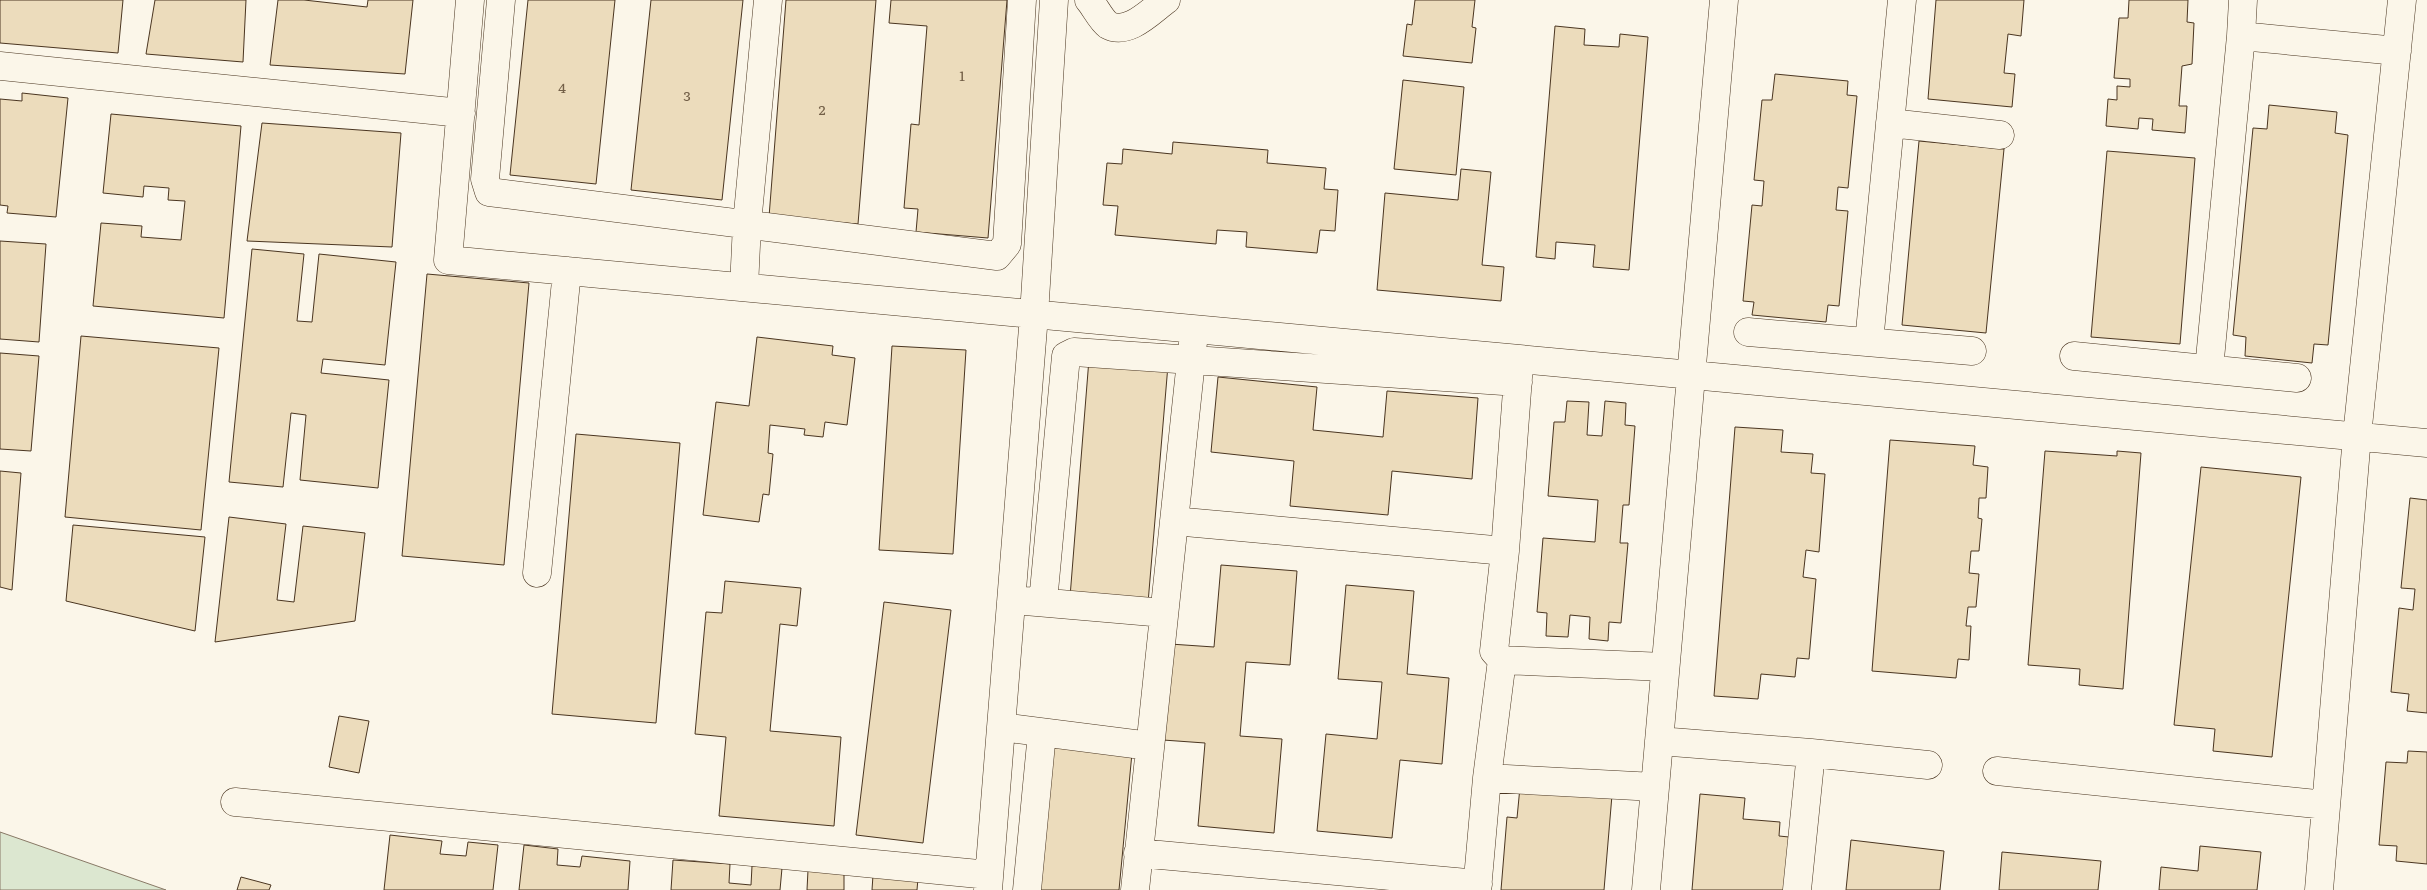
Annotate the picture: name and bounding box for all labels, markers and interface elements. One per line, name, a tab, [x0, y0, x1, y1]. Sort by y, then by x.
house number: 1	[959, 65, 965, 85]
house number: 4	[558, 77, 566, 97]
house number: 3	[683, 85, 691, 105]
house number: 2	[818, 99, 826, 119]

